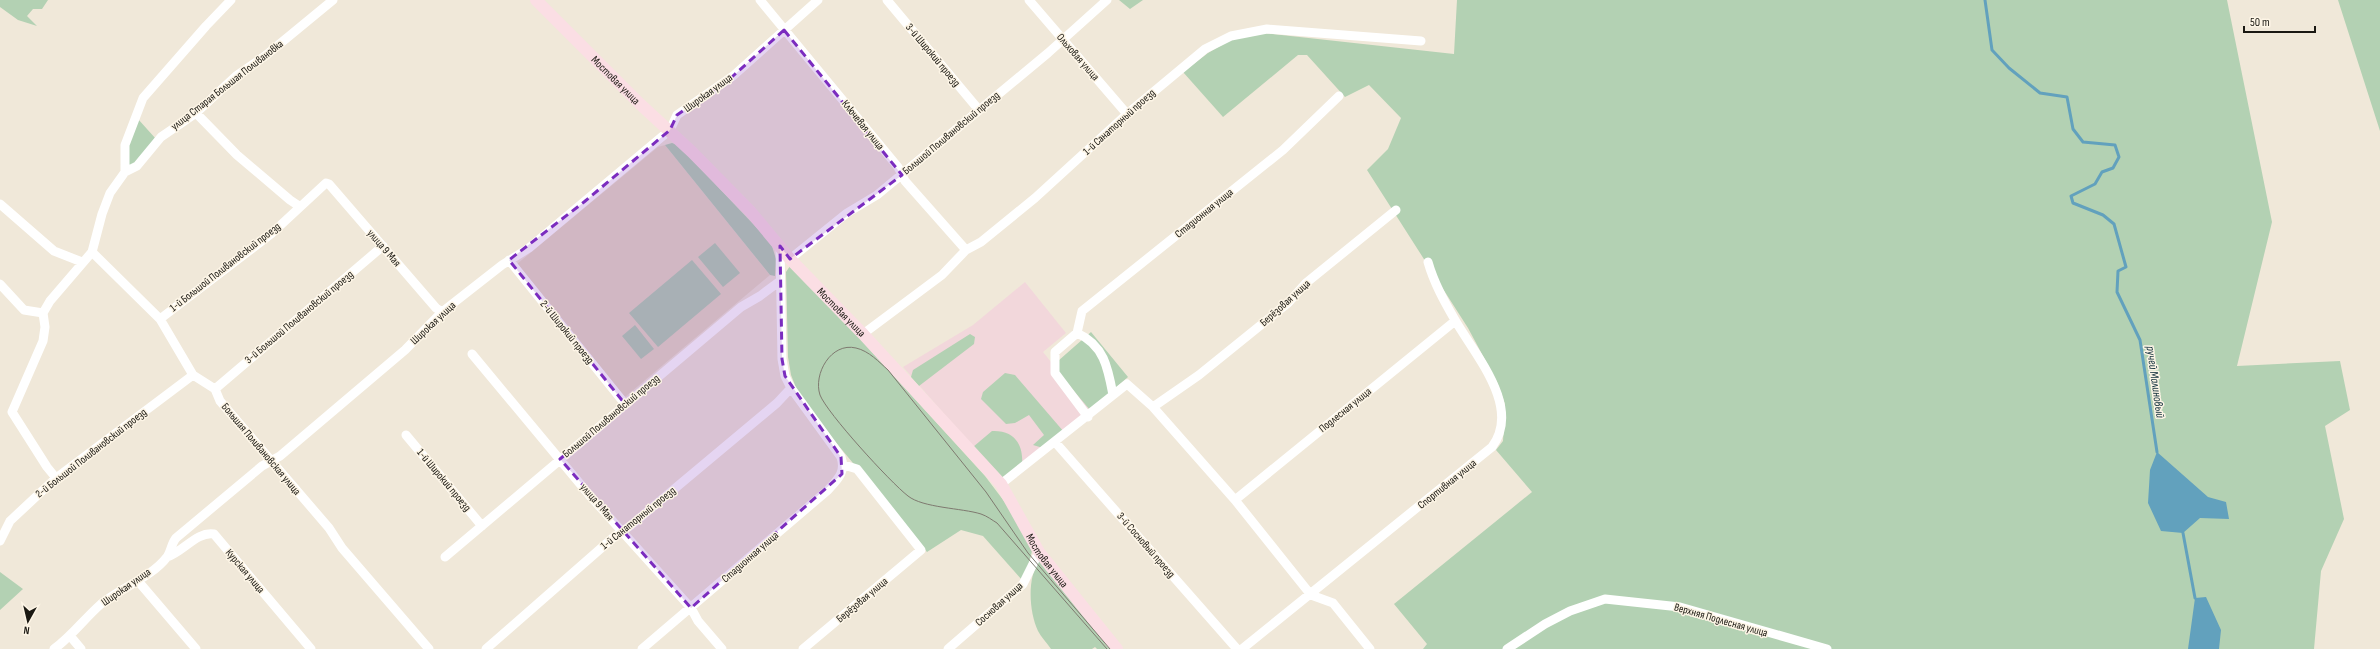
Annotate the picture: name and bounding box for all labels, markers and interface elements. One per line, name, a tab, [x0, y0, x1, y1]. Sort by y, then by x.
scale bar	[2244, 8, 2315, 34]
text: 50 m	[2250, 15, 2270, 30]
street label: 3-й Широкий проезд	[903, 21, 963, 89]
street label: Ольховая улица	[1054, 31, 1102, 83]
street label: улица Старая Большая Поливановка	[168, 37, 286, 133]
street label: Мостовая улица	[589, 53, 643, 107]
street label: Широкая улица	[681, 71, 735, 115]
street label: 1-й Санаторный проезд	[1080, 86, 1158, 158]
street label: Большой Поливановский проезд	[900, 89, 1002, 177]
street label: Ключевая улица	[839, 97, 887, 153]
street label: Стадионная улица	[1172, 186, 1236, 240]
street label: 1-й Большой Поливановский проезд	[167, 220, 283, 314]
street label: улица 9 Мая	[364, 227, 404, 269]
street label: 3-й Большой Поливановский проезд	[242, 268, 356, 366]
street label: Берёзовая улица	[1257, 277, 1313, 329]
street label: Мостовая улица	[815, 285, 868, 339]
street label: 2-й Широкий проезд	[537, 298, 597, 366]
street label: Широкая улица	[408, 299, 458, 347]
water label: ручей Малиновый	[2142, 344, 2167, 419]
street label: Большой Поливановский проезд	[560, 372, 662, 460]
street label: Подлесная улица	[1316, 385, 1374, 435]
street label: Большая Поливановская улица	[219, 400, 303, 498]
street label: 2-й Большой Поливановский проезд	[33, 406, 149, 500]
street label: 1-й Широкий проезд	[414, 446, 474, 514]
street label: Спортивная улица	[1415, 456, 1479, 512]
street label: улица 9 Мая	[577, 481, 617, 523]
street label: 1-й Санаторный проезд	[598, 484, 678, 552]
street label: 3-й Сосновый проезд	[1114, 510, 1178, 580]
street label: Стадионная улица	[719, 529, 781, 585]
street label: Мостовая улица	[1023, 531, 1071, 590]
street label: Курская улица	[223, 546, 267, 596]
street label: Широкая улица	[99, 565, 153, 609]
street label: Берёзовая улица	[834, 575, 890, 625]
street label: Сосновая улица	[972, 579, 1026, 629]
street label: Верхняя Подлесная улица	[1673, 600, 1769, 640]
north arrow	[8, 601, 48, 641]
text: N	[23, 624, 30, 637]

